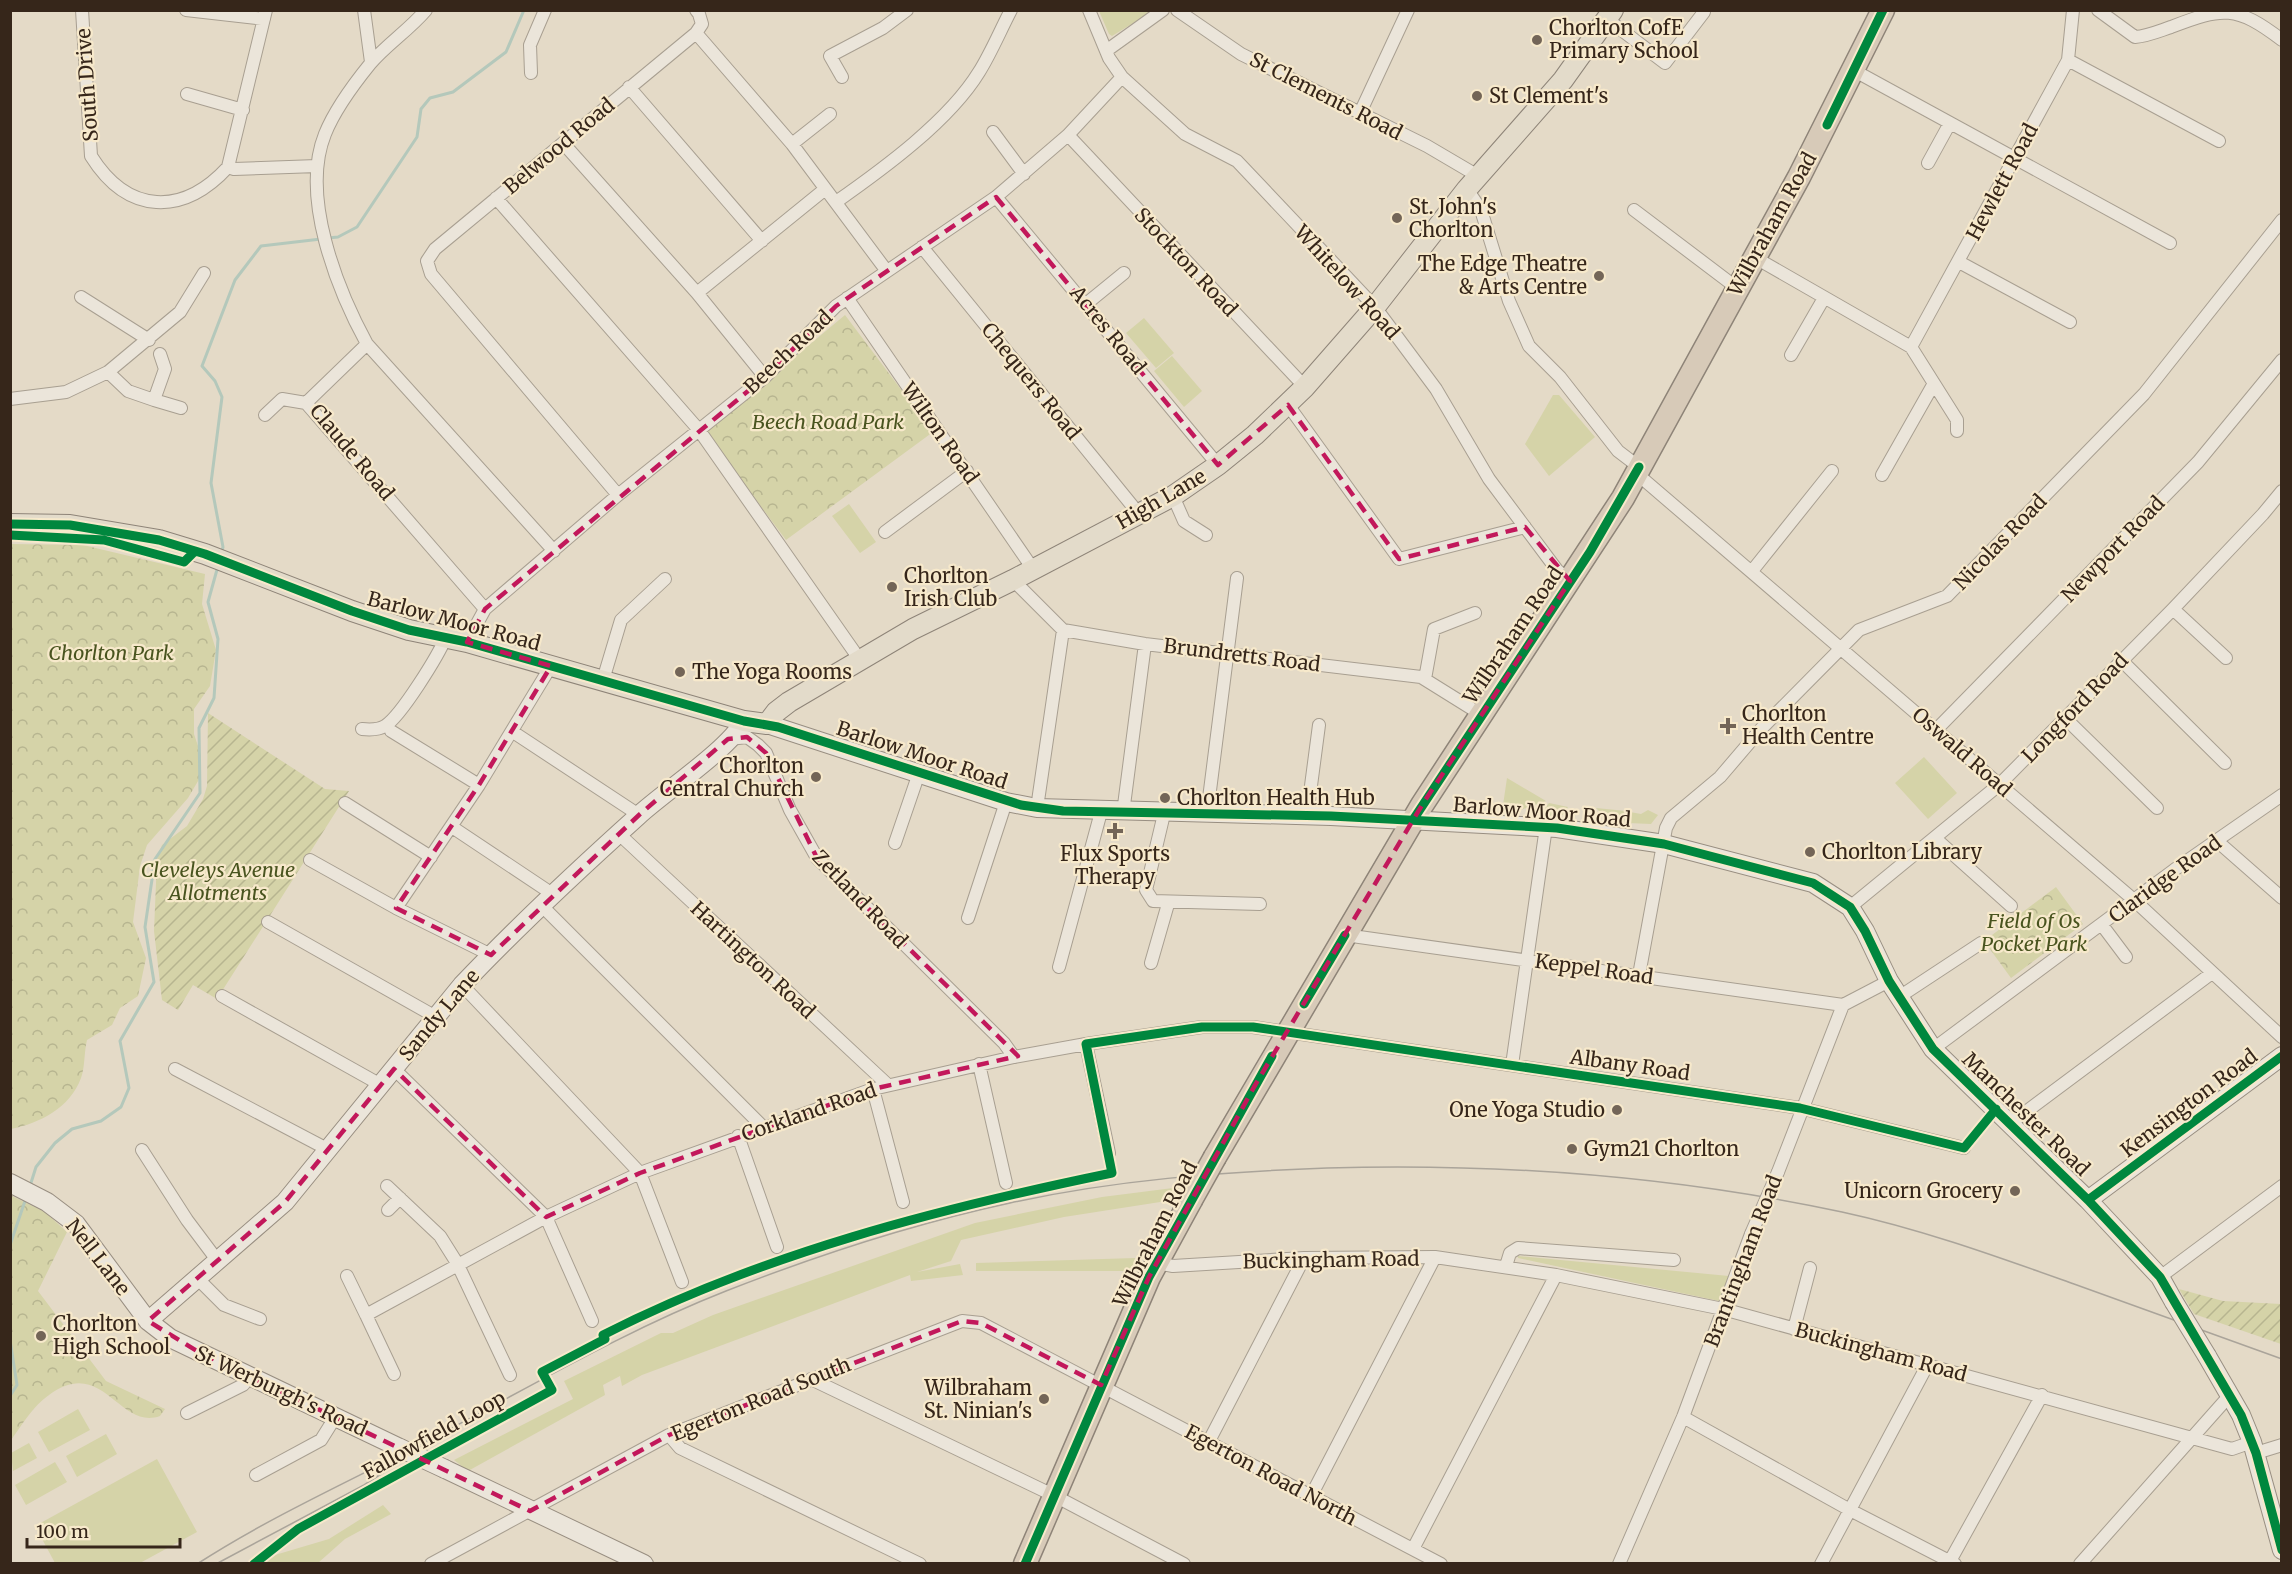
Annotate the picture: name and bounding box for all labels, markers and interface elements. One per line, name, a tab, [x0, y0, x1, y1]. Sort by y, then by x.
place label: Chorlton CofE Primary School	[1549, 15, 1699, 63]
street label: South Drive	[70, 27, 103, 143]
marker: Chorlton CofE Primary School	[1530, 33, 1544, 47]
street label: St Clements Road	[1246, 46, 1407, 145]
place label: St Clement's	[1489, 83, 1608, 108]
marker: St Clement's	[1470, 89, 1484, 103]
street label: Belwood Road	[498, 92, 619, 199]
street label: Hewlett Road	[1960, 119, 2043, 244]
street label: Wilbraham Road	[1721, 147, 1821, 301]
place label: St. John's Chorlton	[1409, 194, 1497, 242]
street label: Stockton Road	[1130, 202, 1243, 321]
marker: St. John's Chorlton	[1390, 211, 1404, 225]
street label: Whitelow Road	[1289, 219, 1405, 344]
place label: The Edge Theatre & Arts Centre	[1418, 251, 1587, 299]
marker: The Edge Theatre & Arts Centre	[1592, 269, 1606, 283]
street label: Acres Road	[1065, 280, 1152, 379]
street label: Beech Road	[738, 304, 837, 399]
street label: Chequers Road	[977, 317, 1086, 444]
street label: Wilton Road	[896, 376, 984, 488]
street label: Claude Road	[305, 398, 400, 505]
park label: Beech Road Park	[752, 409, 904, 434]
street label: High Lane	[1111, 463, 1210, 534]
street label: Nicolas Road	[1948, 489, 2051, 595]
street label: Newport Road	[2056, 490, 2170, 607]
street label: Wilbraham Road	[1457, 561, 1568, 709]
place label: Chorlton Irish Club	[904, 563, 997, 611]
marker: Chorlton Irish Club	[885, 580, 899, 594]
street label: Barlow Moor Road	[365, 585, 543, 656]
street label: Brundretts Road	[1162, 632, 1322, 677]
park label: Chorlton Park	[48, 640, 174, 665]
street label: Longford Road	[2016, 648, 2133, 768]
place label: The Yoga Rooms	[692, 659, 852, 684]
marker: The Yoga Rooms	[673, 665, 687, 679]
place label: Chorlton Health Centre	[1742, 701, 1874, 749]
street label: Oswald Road	[1908, 702, 2017, 802]
street label: Barlow Moor Road	[834, 715, 1011, 794]
marker: Chorlton Health Centre	[1719, 717, 1737, 735]
place label: Chorlton Central Church	[660, 753, 804, 801]
marker: Chorlton Central Church	[809, 770, 823, 784]
place label: Chorlton Health Hub	[1177, 785, 1375, 810]
marker: Chorlton Health Hub	[1158, 791, 1172, 805]
street label: Barlow Moor Road	[1452, 791, 1632, 832]
marker: Flux Sports Therapy	[1106, 822, 1124, 840]
street label: Claridge Road	[2104, 829, 2226, 928]
place label: Chorlton Library	[1822, 839, 1982, 864]
place label: Flux Sports Therapy	[1060, 841, 1170, 889]
street label: Zetland Road	[807, 844, 913, 953]
marker: Chorlton Library	[1803, 845, 1817, 859]
park label: Cleveleys Avenue Allotments	[141, 857, 295, 905]
street label: Hartington Road	[686, 896, 821, 1024]
park label: Field of Os Pocket Park	[1981, 908, 2087, 956]
street label: Keppel Road	[1533, 948, 1655, 989]
street label: Sandy Lane	[393, 964, 484, 1066]
street label: Kensington Road	[2115, 1043, 2262, 1162]
street label: Albany Road	[1567, 1044, 1692, 1085]
street label: Manchester Road	[1957, 1047, 2095, 1181]
street label: Corkland Road	[738, 1077, 880, 1146]
place label: One Yoga Studio	[1449, 1097, 1605, 1122]
marker: One Yoga Studio	[1610, 1103, 1624, 1117]
place label: Gym21 Chorlton	[1584, 1136, 1739, 1161]
marker: Gym21 Chorlton	[1565, 1142, 1579, 1156]
street label: Wilbraham Road	[1106, 1156, 1202, 1312]
street label: Brantingham Road	[1698, 1171, 1787, 1350]
place label: Unicorn Grocery	[1844, 1178, 2003, 1203]
marker: Unicorn Grocery	[2008, 1184, 2022, 1198]
street label: Nell Lane	[61, 1213, 136, 1300]
street label: Buckingham Road	[1242, 1245, 1420, 1274]
place label: Chorlton High School	[53, 1311, 170, 1359]
street label: Buckingham Road	[1792, 1317, 1970, 1386]
marker: Chorlton High School	[34, 1329, 48, 1343]
street label: St Werburgh's Road	[191, 1340, 371, 1441]
street label: Egerton Road South	[667, 1351, 854, 1446]
place label: Wilbraham St. Ninian's	[924, 1375, 1032, 1423]
street label: Fallowfield Loop	[358, 1385, 510, 1484]
marker: Wilbraham St. Ninian's	[1037, 1392, 1051, 1406]
street label: Egerton Road North	[1181, 1419, 1361, 1530]
scale bar	[27, 1511, 180, 1549]
text: 100 m	[36, 1520, 89, 1543]

